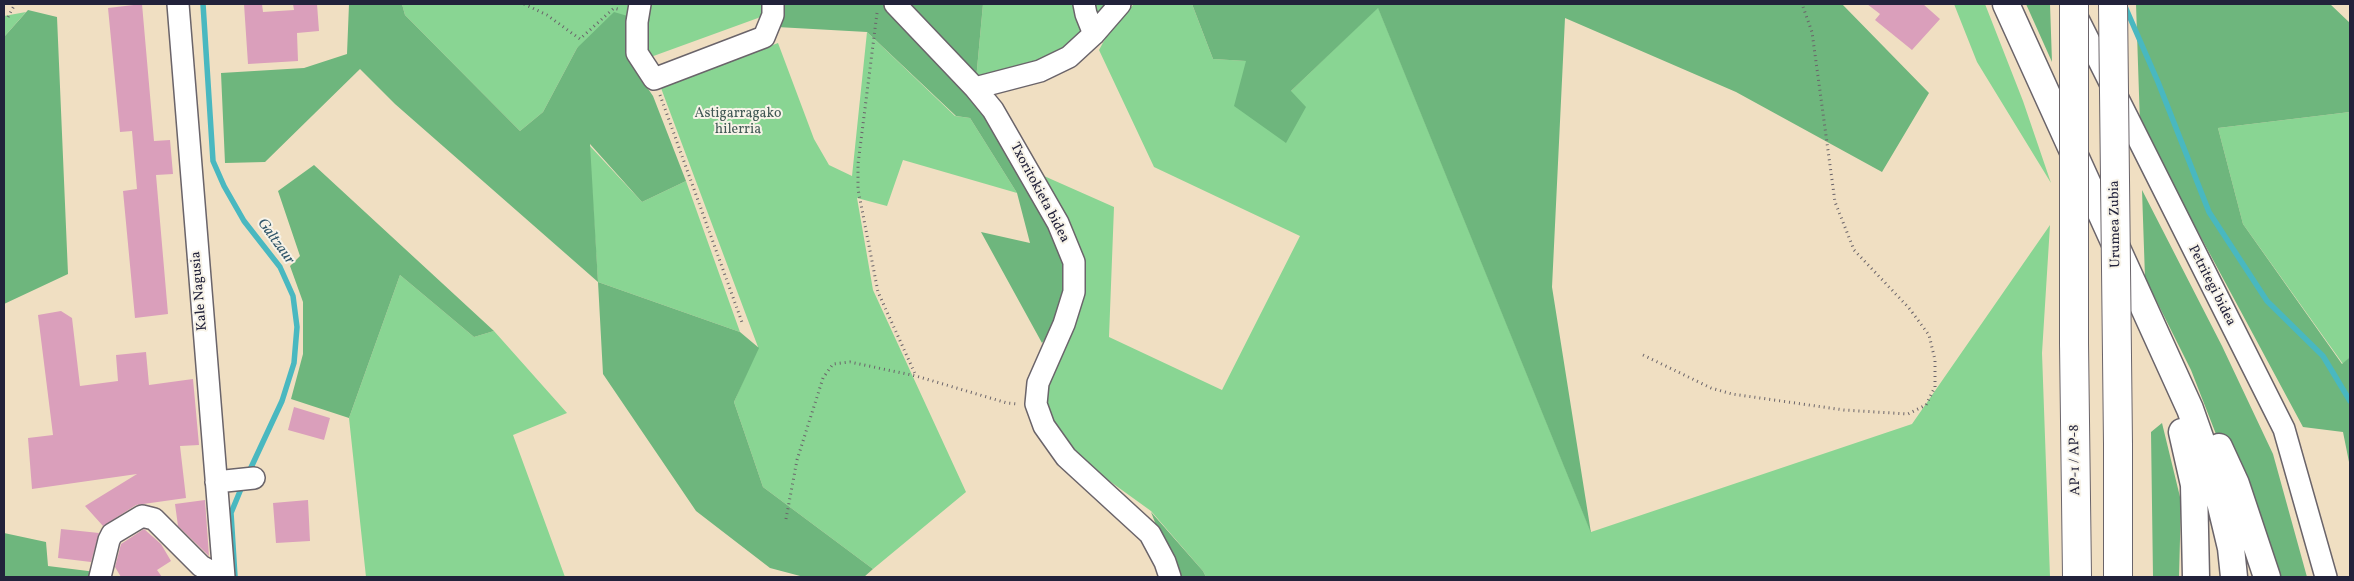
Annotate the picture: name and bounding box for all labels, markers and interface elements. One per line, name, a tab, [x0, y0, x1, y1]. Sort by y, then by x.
park label: Astigarragako hilerria	[695, 106, 781, 138]
street label: Txoritokieta bidea	[1006, 140, 1072, 246]
street label: Urumea Zubia	[2107, 180, 2125, 268]
water label: Galtzaur	[252, 216, 298, 268]
street label: Petritegi bidea	[2183, 243, 2239, 329]
street label: Kale Nagusia	[188, 251, 212, 331]
street label: AP-1 / AP-8	[2067, 424, 2085, 496]

